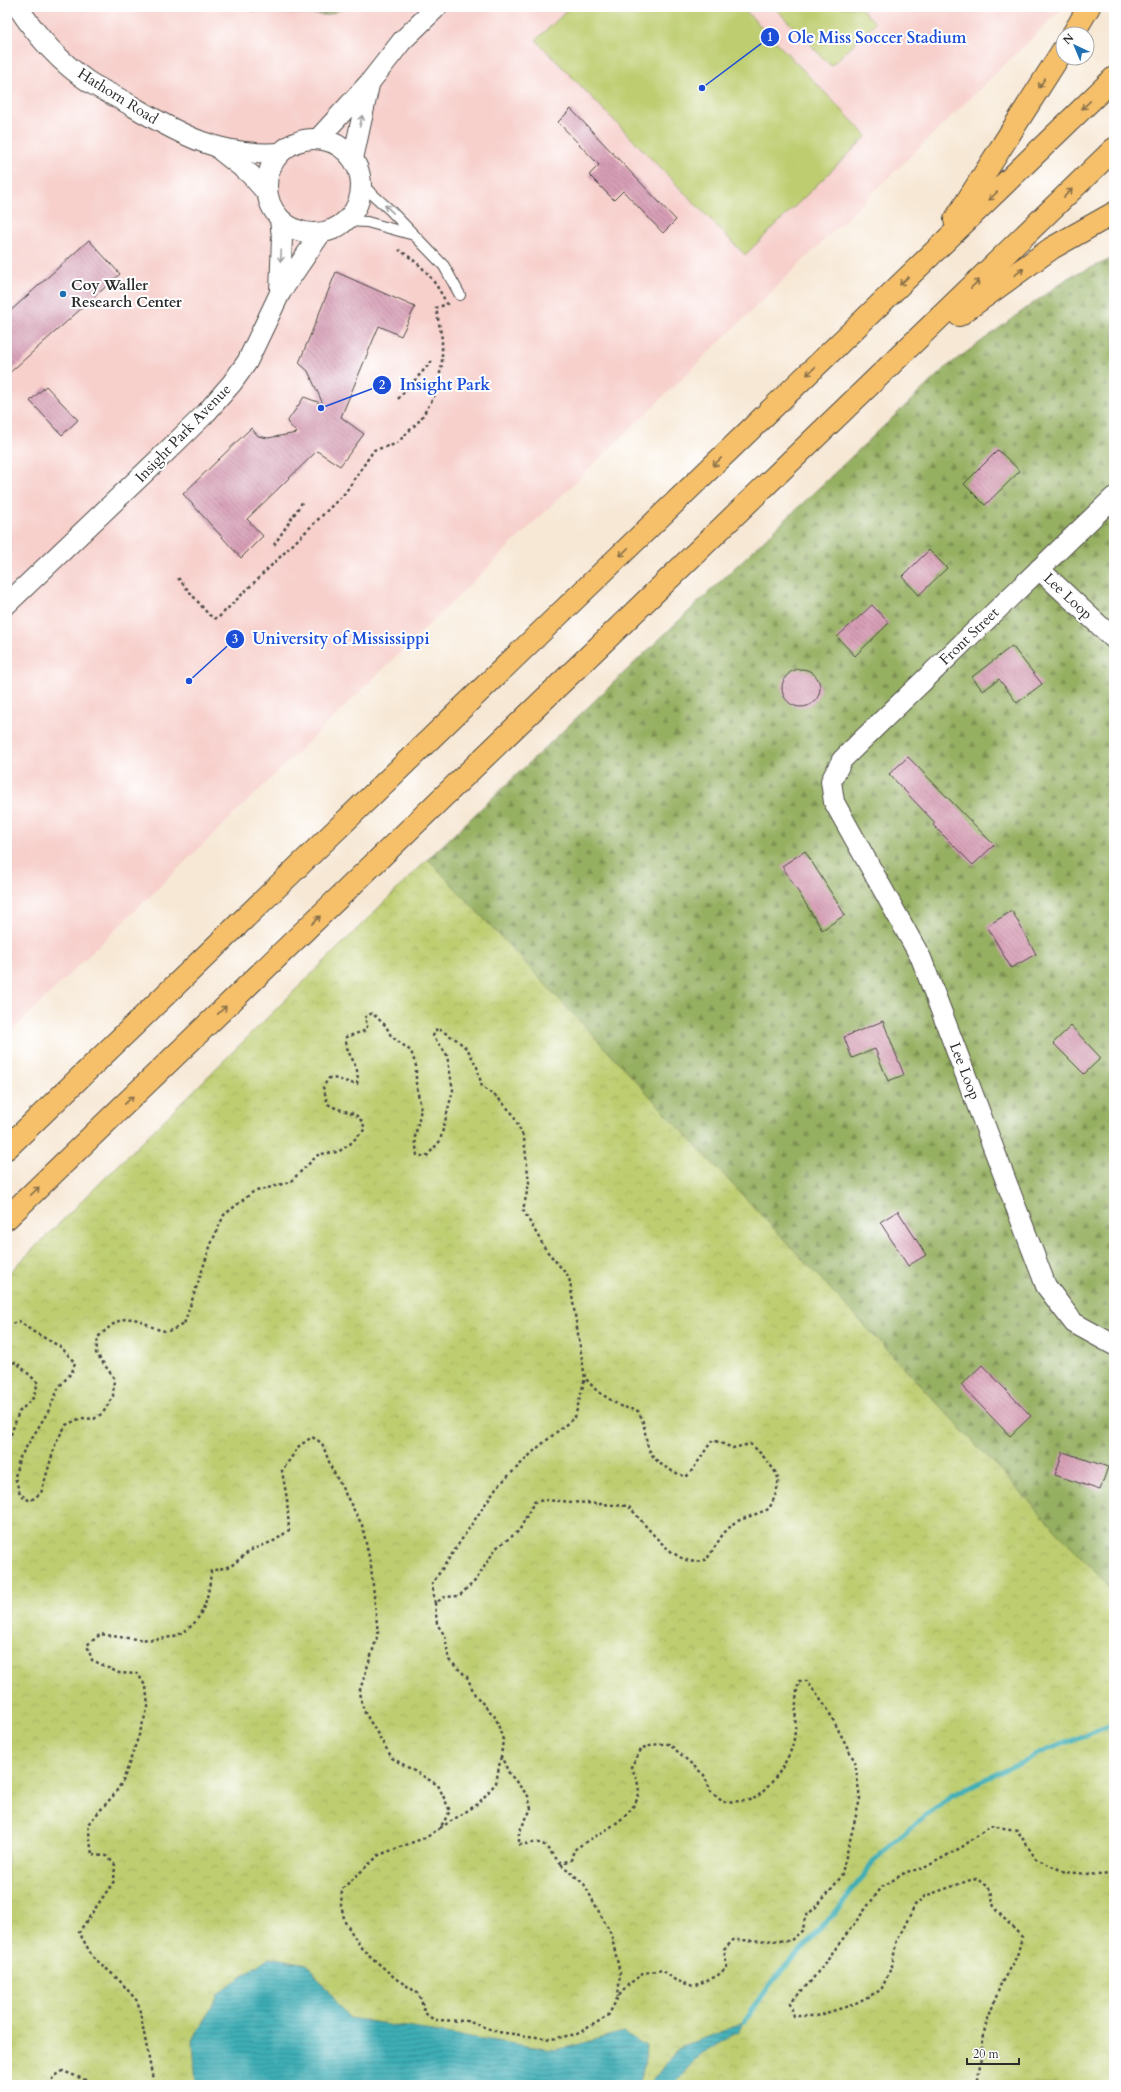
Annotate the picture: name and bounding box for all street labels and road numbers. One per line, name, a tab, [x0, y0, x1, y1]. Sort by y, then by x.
street label: Hathorn Road	[74, 63, 162, 129]
street label: Insight Park Avenue	[131, 379, 235, 487]
street label: Lee Loop	[1039, 568, 1097, 624]
street label: Front Street	[935, 602, 1003, 669]
street label: Lee Loop	[945, 1039, 985, 1103]

